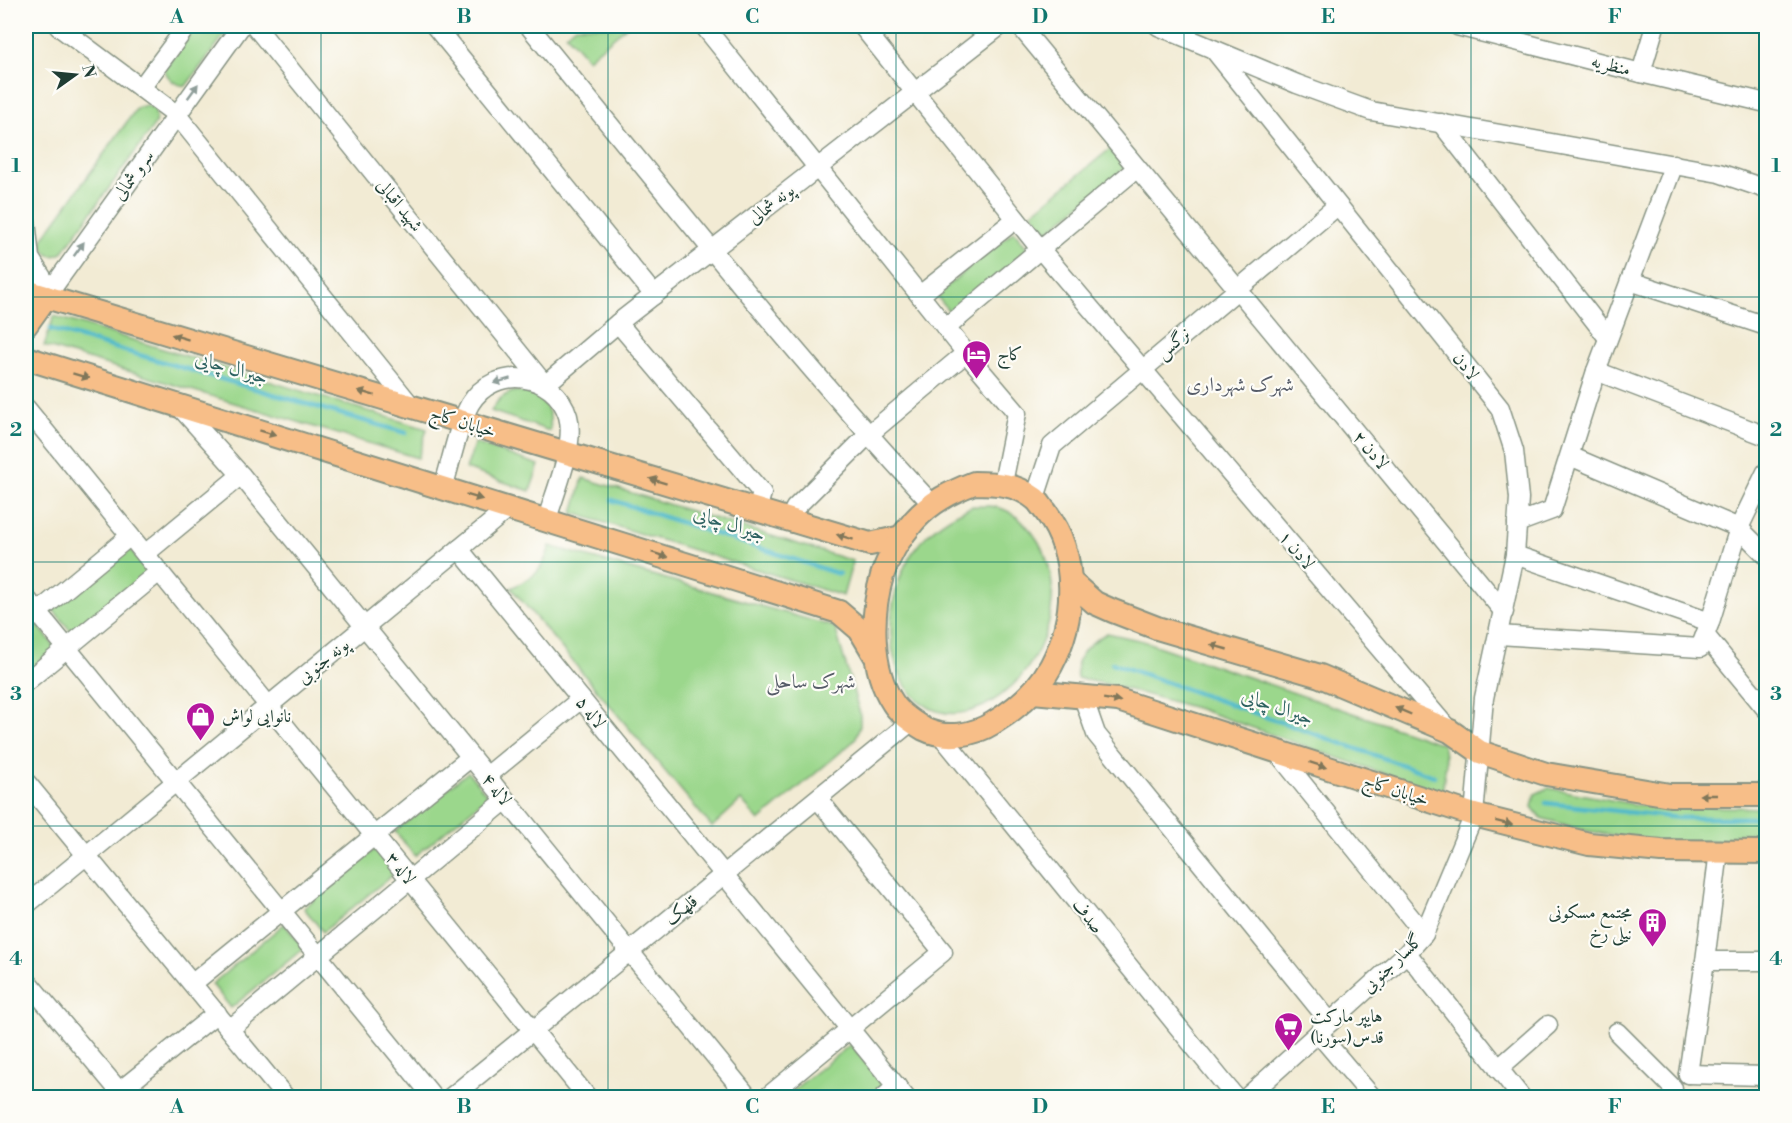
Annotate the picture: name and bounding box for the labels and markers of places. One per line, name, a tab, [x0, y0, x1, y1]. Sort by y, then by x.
hotel icon: کاج	[960, 338, 992, 380]
place label: کاج	[997, 343, 1023, 370]
shop icon: نانوایی لواش	[185, 700, 217, 742]
place label: نانوایی لواش	[222, 705, 291, 728]
place label: مجتمع مسکونی نیلی رخ	[1549, 901, 1632, 949]
building icon: مجتمع مسکونی نیلی رخ	[1637, 906, 1669, 948]
place label: هایپر مارکت قدس(سورنا)	[1310, 1005, 1384, 1049]
supermarket icon: هایپر مارکت قدس(سورنا)	[1273, 1010, 1305, 1052]

